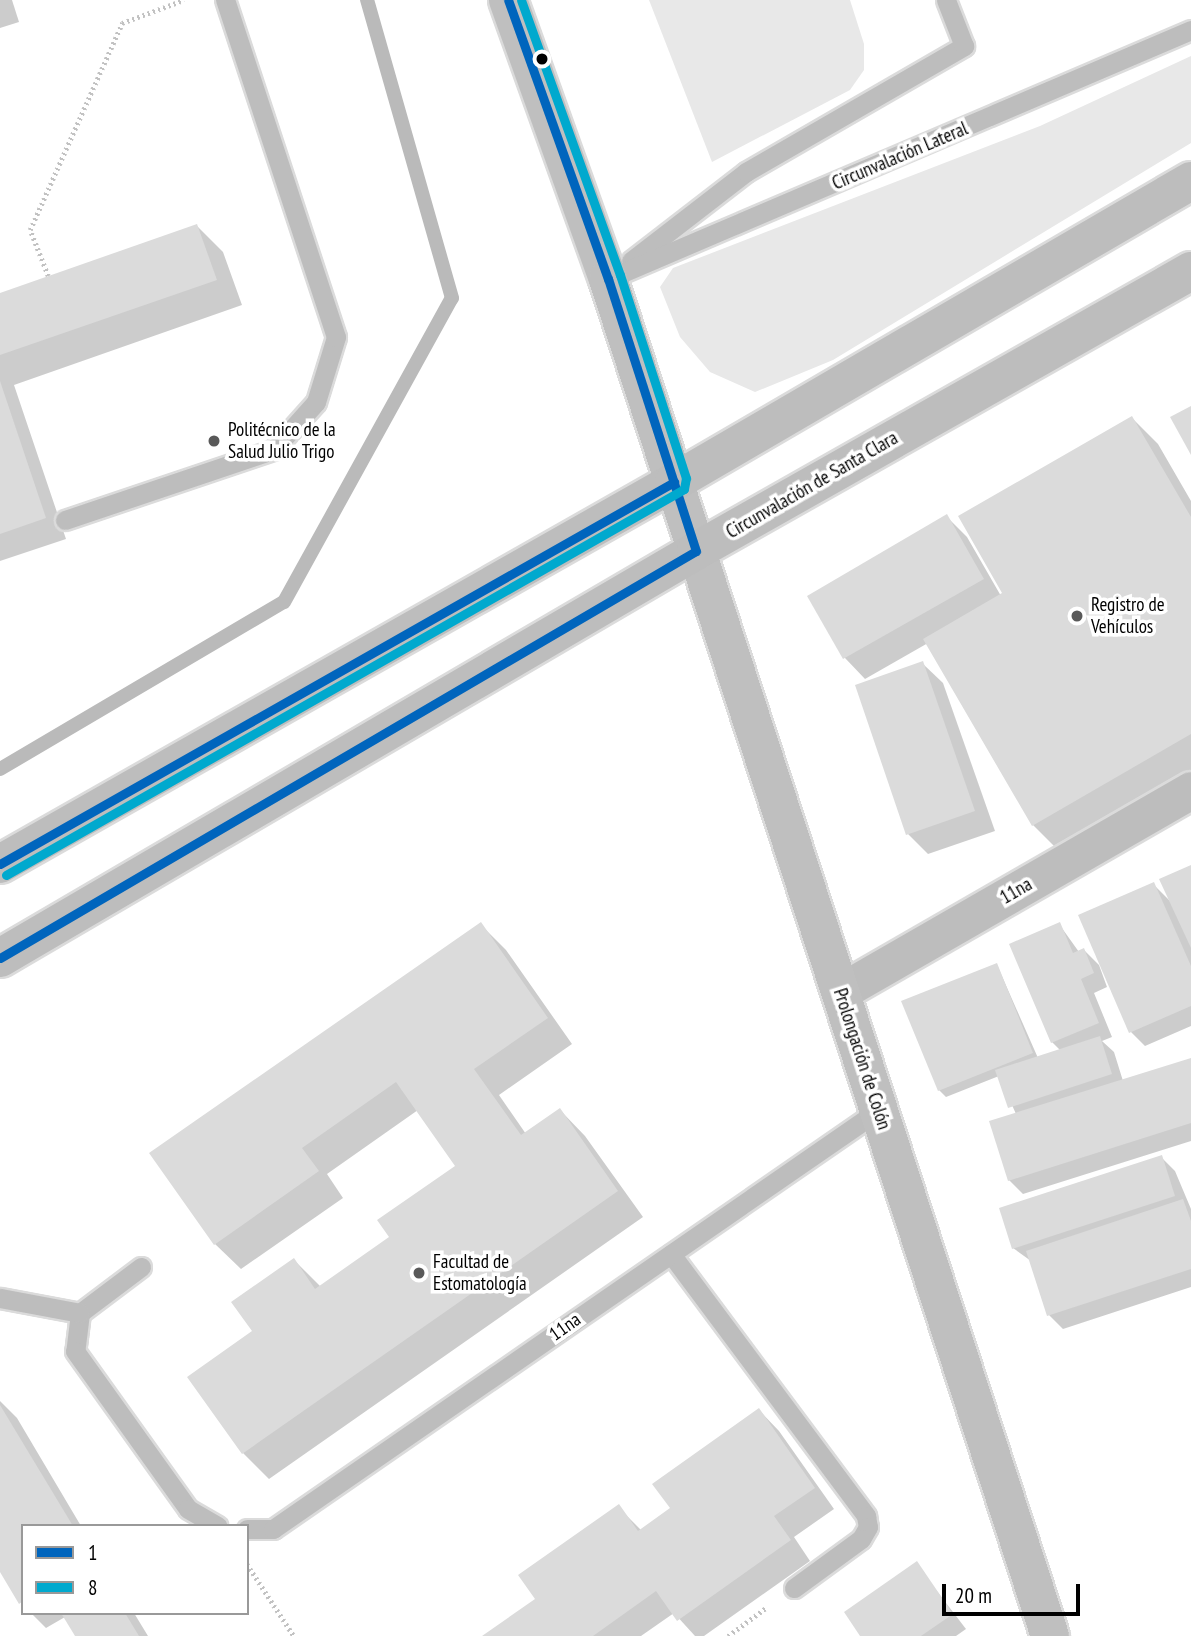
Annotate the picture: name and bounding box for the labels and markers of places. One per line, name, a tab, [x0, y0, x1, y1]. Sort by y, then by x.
unlabelled marker	[535, 52, 549, 66]
place label: Politécnico de la Salud Julio Trigo	[228, 419, 336, 463]
marker: Politécnico de la Salud Julio Trigo	[206, 433, 222, 449]
place label: Registro de Vehículos	[1091, 594, 1165, 638]
marker: Registro de Vehículos	[1069, 608, 1085, 624]
place label: Facultad de Estomatología	[433, 1251, 527, 1295]
marker: Facultad de Estomatología	[411, 1265, 427, 1281]

